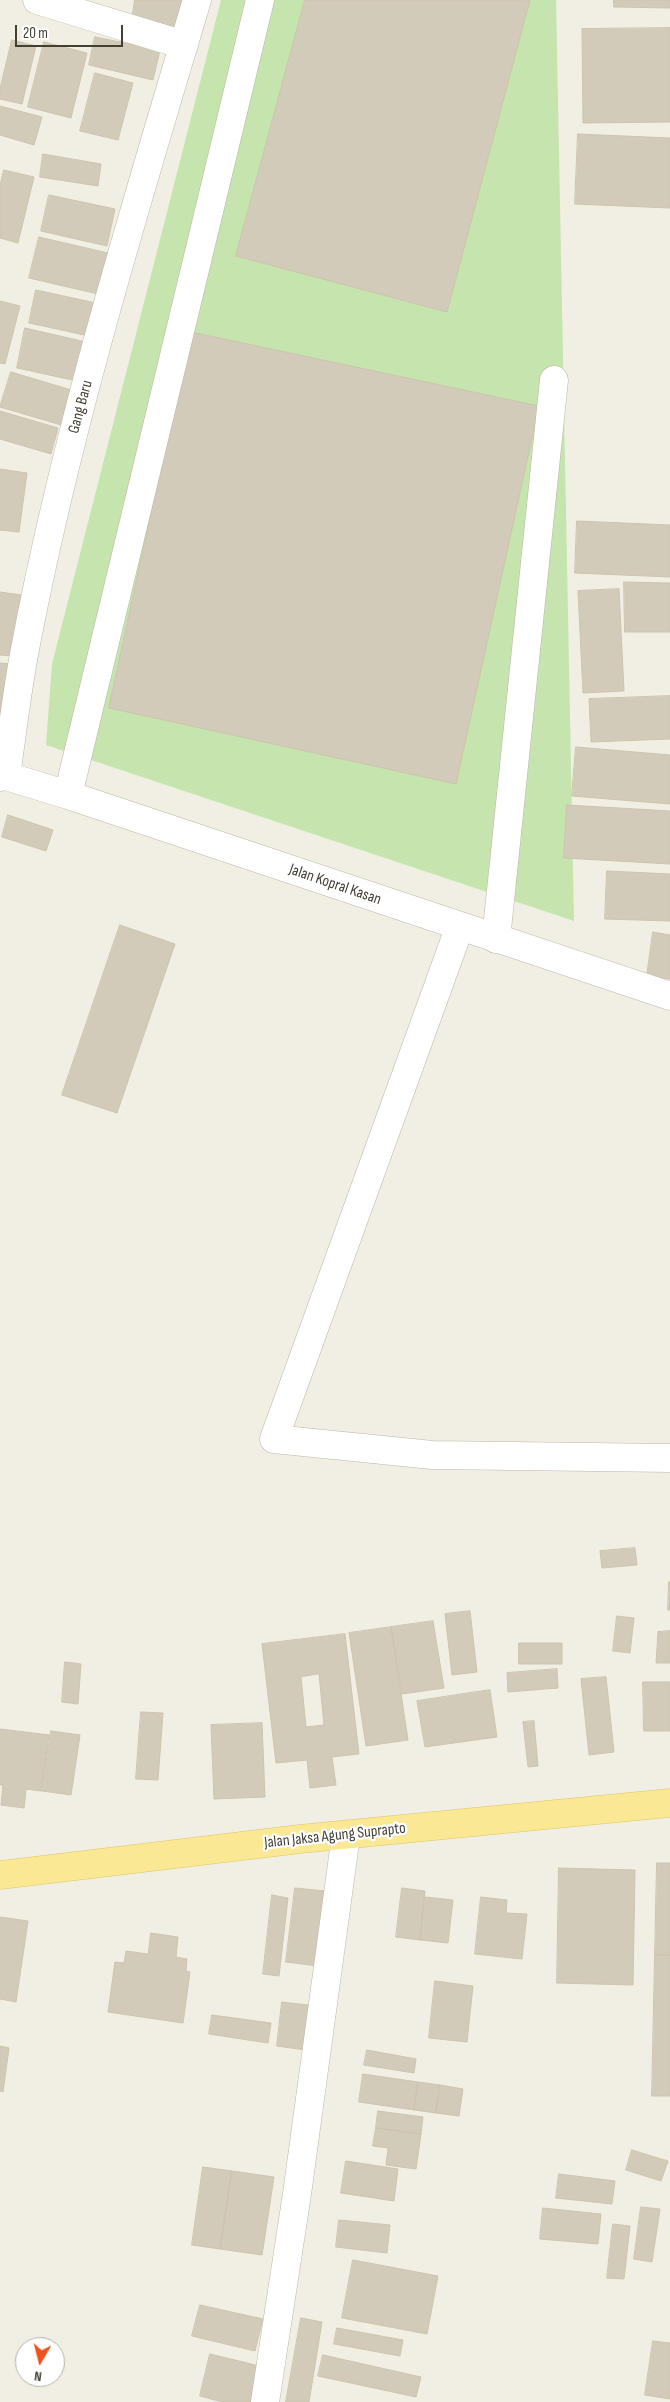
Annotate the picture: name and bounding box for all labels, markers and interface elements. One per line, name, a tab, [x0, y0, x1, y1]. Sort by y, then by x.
scale bar	[18, 15, 125, 47]
text: 20 m	[23, 24, 48, 43]
street label: Gang Baru	[65, 378, 97, 436]
street label: Jalan Kopral Kasan	[286, 860, 384, 910]
street label: Jalan Jaksa Agung Suprapto	[263, 1819, 407, 1853]
north arrow	[15, 2337, 65, 2387]
text: N	[33, 2367, 43, 2385]

